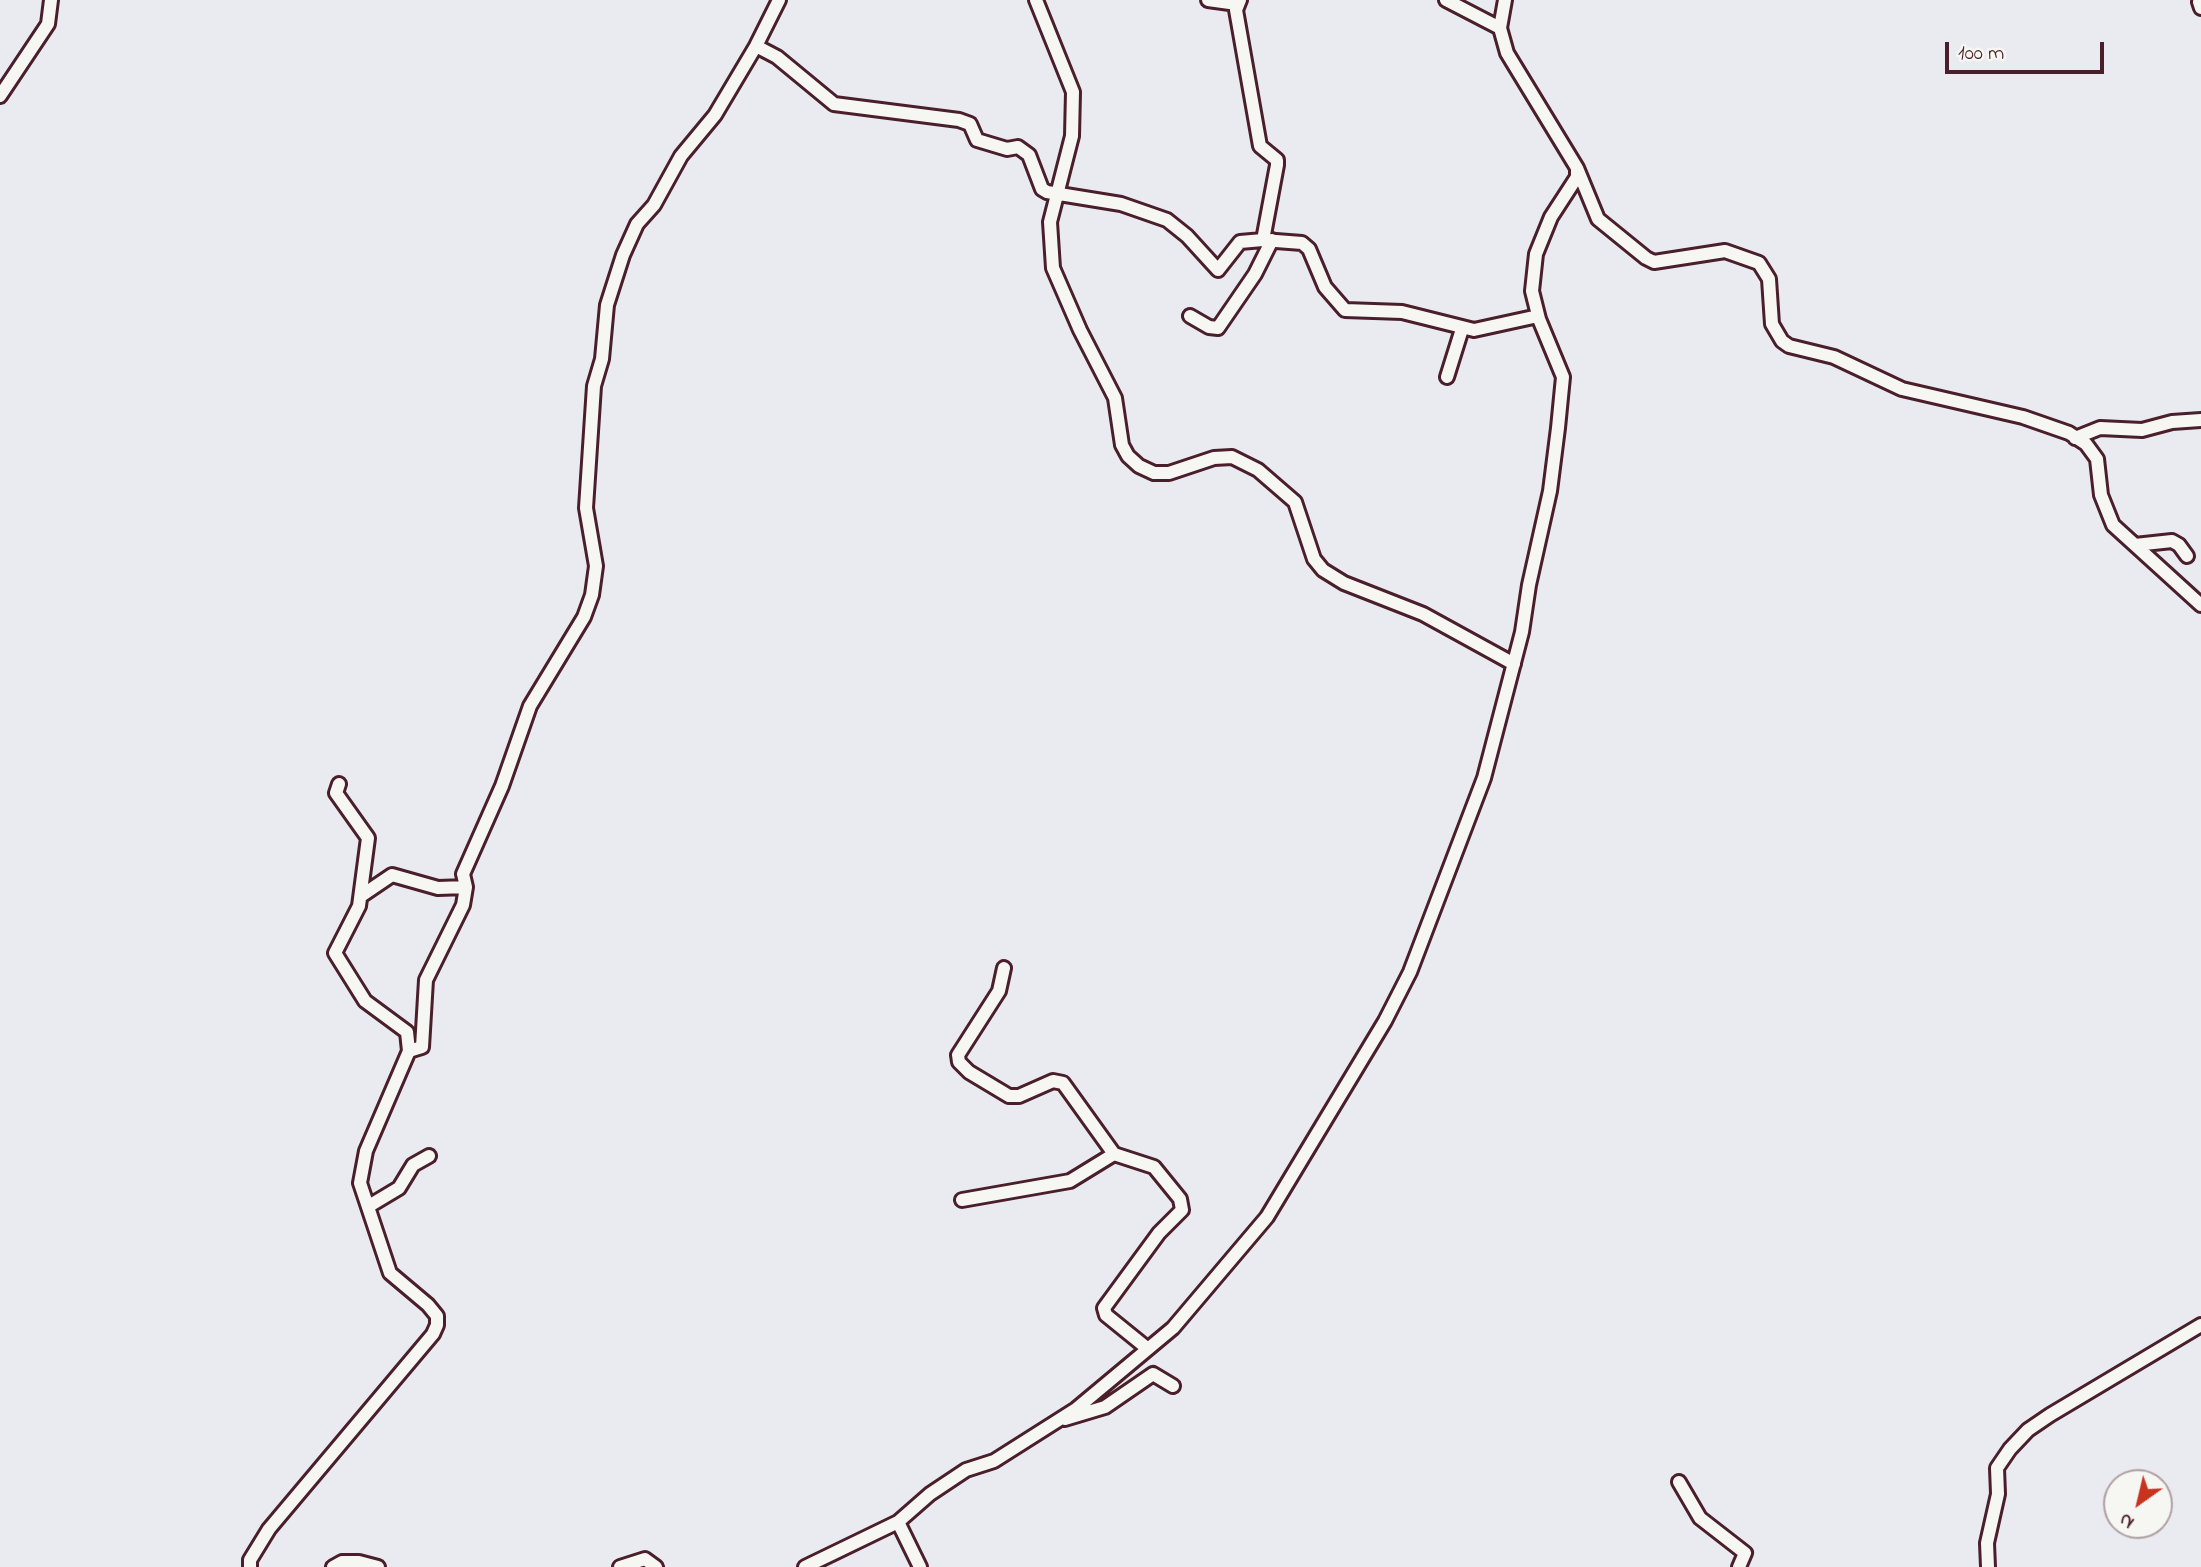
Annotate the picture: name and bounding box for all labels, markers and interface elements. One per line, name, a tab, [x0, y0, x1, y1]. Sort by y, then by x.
scale bar	[1949, 28, 2108, 72]
text: 100 m	[1958, 39, 2004, 69]
north arrow	[2103, 1469, 2173, 1539]
text: N	[2114, 1505, 2140, 1535]

